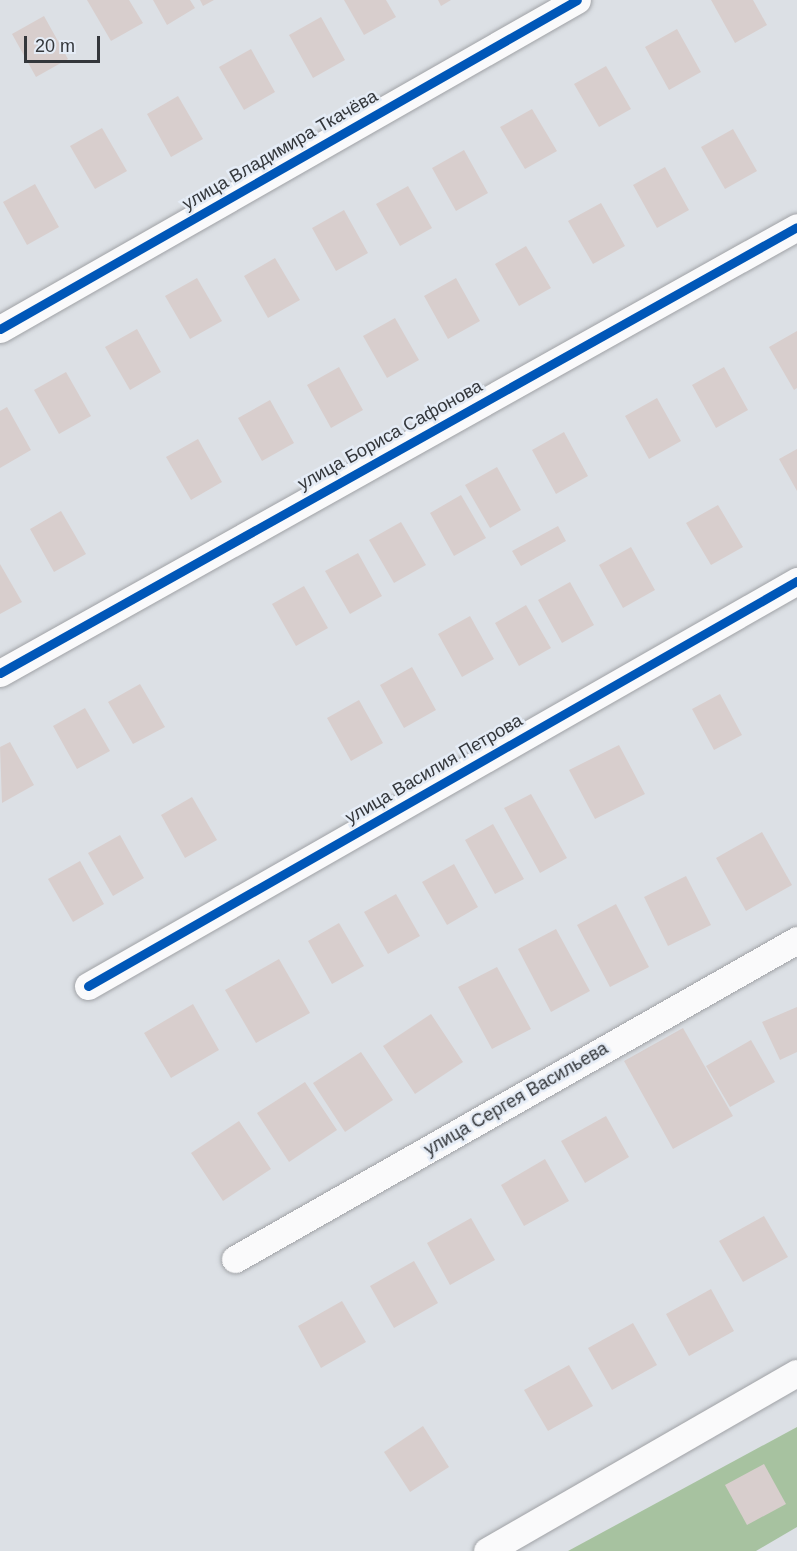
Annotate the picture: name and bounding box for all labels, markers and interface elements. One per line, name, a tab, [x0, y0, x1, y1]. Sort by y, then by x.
scale bar	[27, 24, 104, 62]
text: 20 m	[35, 36, 75, 56]
street label: улица Владимира Ткачёва	[179, 85, 381, 215]
street label: улица Бориса Сафонова	[294, 375, 486, 495]
street label: улица Василия Петрова	[342, 709, 526, 829]
street label: улица Сергея Васильева	[420, 1037, 612, 1161]

